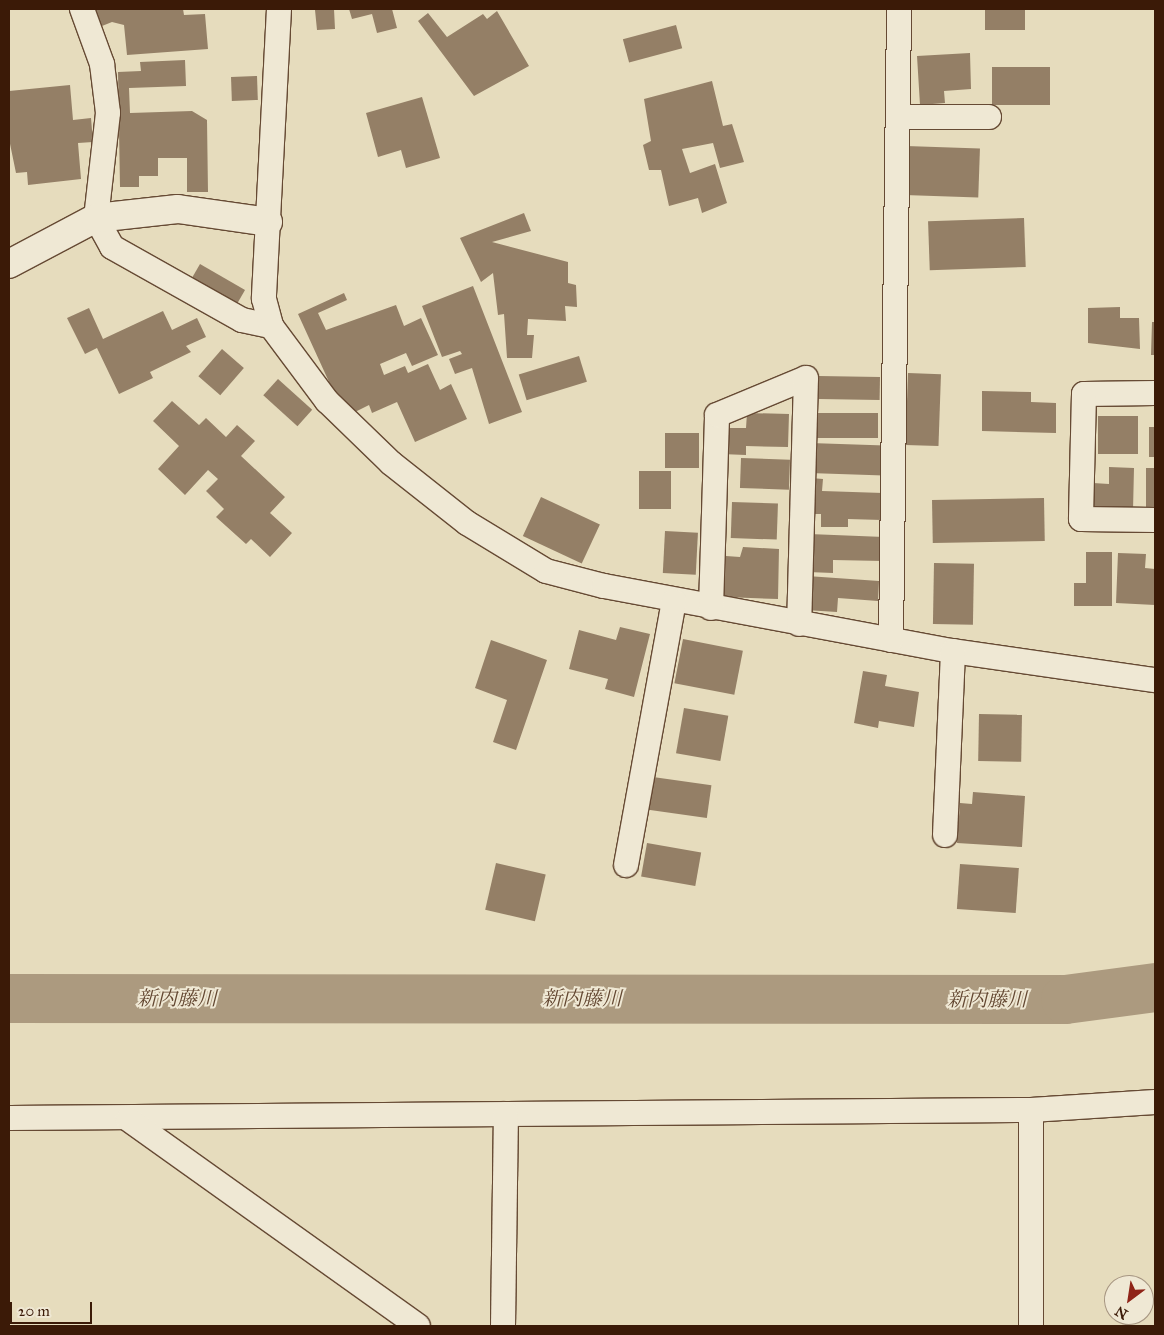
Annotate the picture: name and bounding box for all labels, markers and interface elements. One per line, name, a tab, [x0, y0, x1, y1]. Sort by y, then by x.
water label: 新内藤川	[137, 986, 217, 1010]
water label: 新内藤川	[542, 986, 622, 1010]
water label: 新内藤川	[947, 987, 1027, 1011]
north arrow	[1104, 1275, 1154, 1325]
scale bar	[12, 1292, 95, 1324]
text: 20 m	[18, 1302, 50, 1320]
text: N	[1112, 1302, 1131, 1323]

